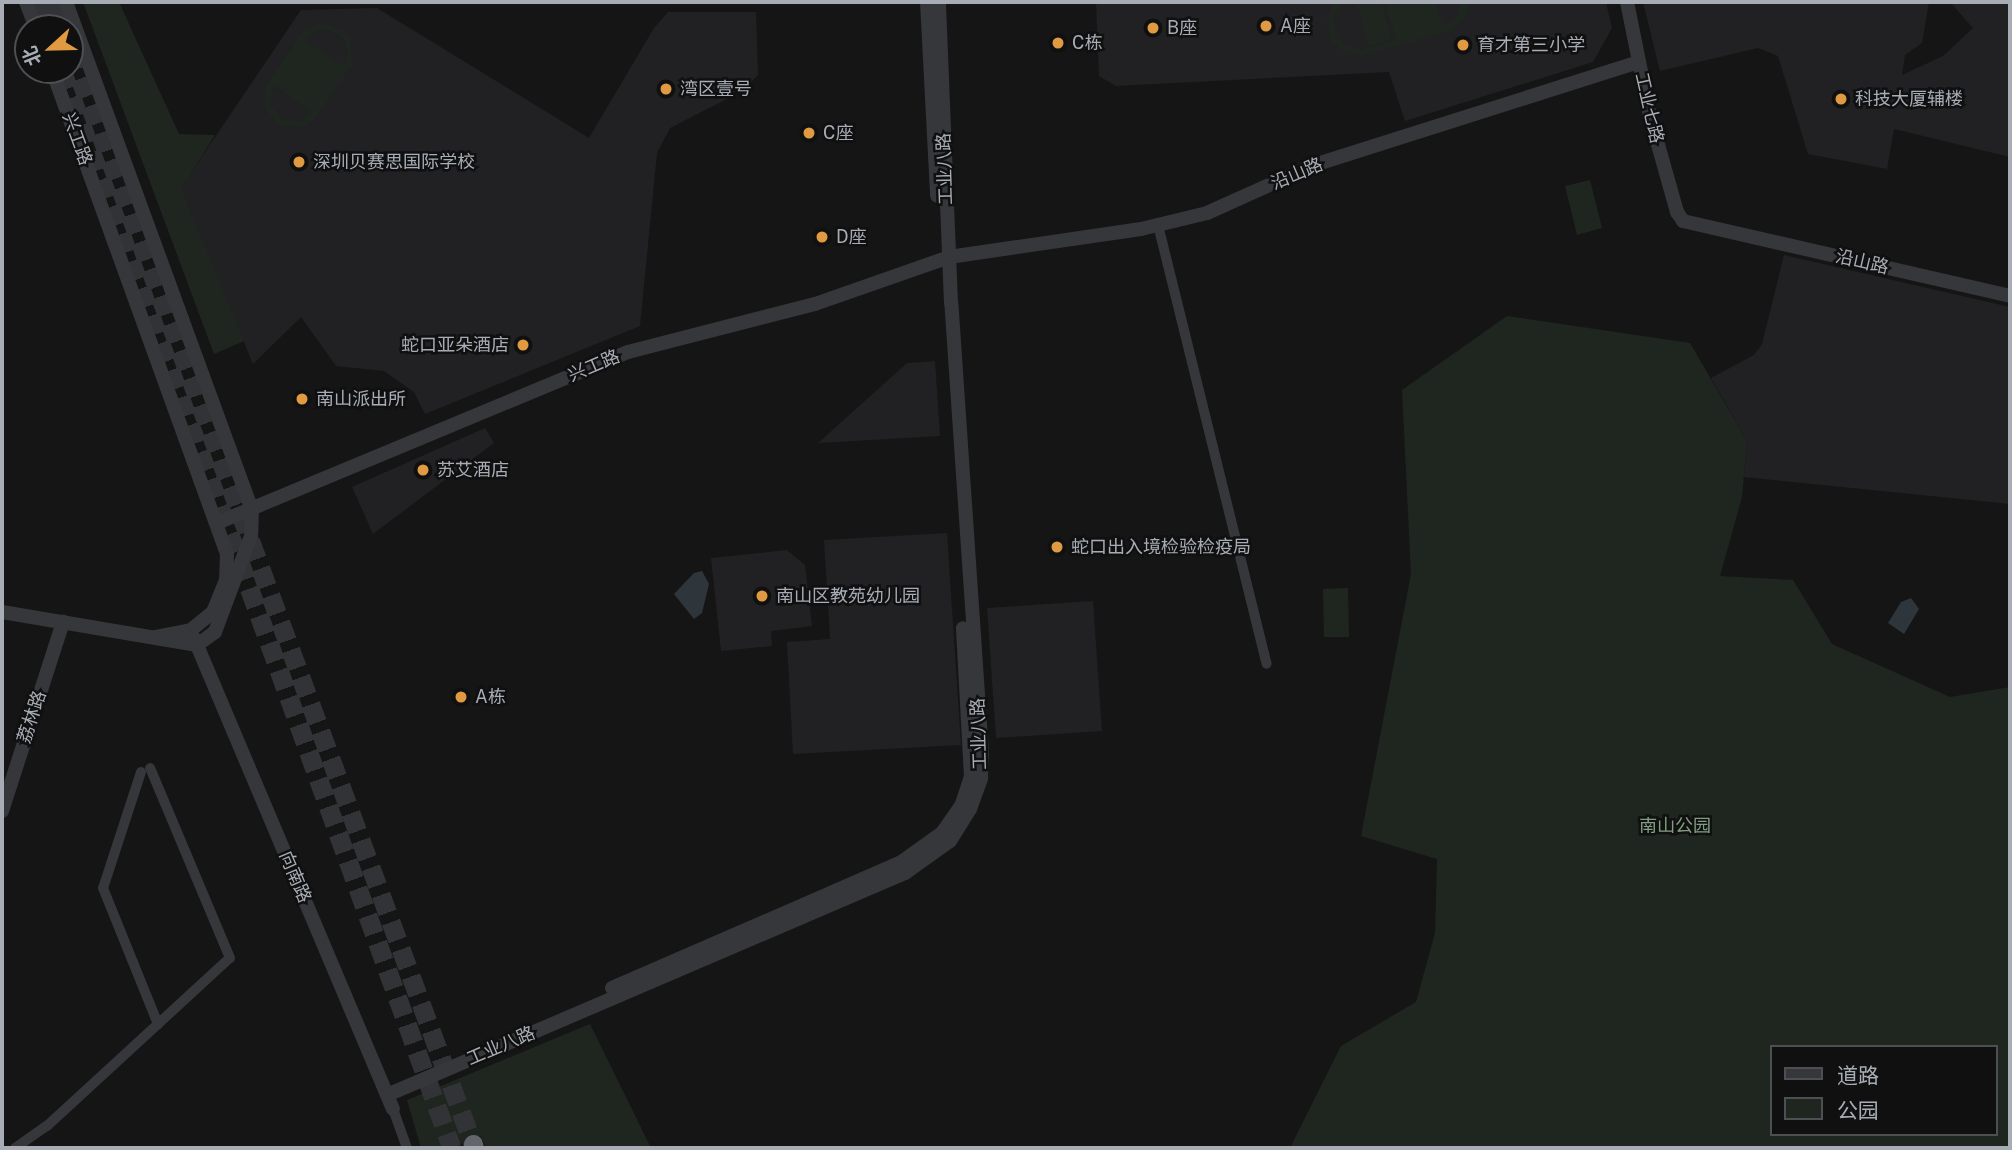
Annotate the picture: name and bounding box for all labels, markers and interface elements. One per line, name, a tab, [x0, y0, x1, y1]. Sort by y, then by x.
north arrow	[14, 14, 84, 84]
place label: A座	[1280, 15, 1311, 37]
place label: B座	[1167, 17, 1197, 39]
marker: A座	[1258, 18, 1274, 34]
marker: B座	[1145, 20, 1161, 36]
place label: C栋	[1072, 32, 1102, 54]
place label: 育才第三小学	[1477, 34, 1585, 56]
marker: C栋	[1050, 35, 1066, 51]
marker: 育才第三小学	[1455, 37, 1471, 53]
text: 北	[18, 43, 45, 69]
street label: 工业七路	[1630, 70, 1668, 146]
place label: 湾区壹号	[680, 78, 752, 100]
marker: 湾区壹号	[658, 81, 674, 97]
place label: 科技大厦辅楼	[1855, 88, 1963, 110]
marker: 科技大厦辅楼	[1833, 91, 1849, 107]
street label: 兴工路	[58, 110, 96, 168]
place label: C座	[823, 122, 853, 144]
marker: C座	[801, 125, 817, 141]
street label: 工业八路	[933, 133, 957, 205]
place label: 深圳贝赛思国际学校	[313, 151, 475, 173]
marker: 深圳贝赛思国际学校	[291, 154, 307, 170]
street label: 沿山路	[1268, 154, 1326, 194]
place label: D座	[836, 226, 866, 248]
marker: D座	[814, 229, 830, 245]
street label: 沿山路	[1833, 245, 1891, 279]
place label: 蛇口亚朵酒店	[401, 334, 509, 356]
marker: 蛇口亚朵酒店	[515, 337, 531, 353]
street label: 兴工路	[565, 346, 623, 386]
place label: 南山派出所	[316, 388, 406, 410]
marker: 南山派出所	[294, 391, 310, 407]
place label: 苏艾酒店	[437, 459, 509, 481]
marker: 苏艾酒店	[415, 462, 431, 478]
place label: 蛇口出入境检验检疫局	[1071, 536, 1251, 558]
marker: 蛇口出入境检验检疫局	[1049, 539, 1065, 555]
place label: 南山区教苑幼儿园	[776, 585, 920, 607]
marker: 南山区教苑幼儿园	[754, 588, 770, 604]
place label: A栋	[475, 686, 506, 708]
street label: 荔林路	[13, 688, 51, 746]
marker: A栋	[453, 689, 469, 705]
street label: 工业八路	[967, 698, 991, 770]
park label: 南山公园	[1639, 815, 1711, 837]
street label: 向南路	[275, 848, 315, 906]
street label: 工业八路	[464, 1022, 538, 1070]
legend	[1770, 1045, 1998, 1136]
text: 道路	[1837, 1063, 1879, 1088]
text: 公园	[1837, 1098, 1879, 1123]

